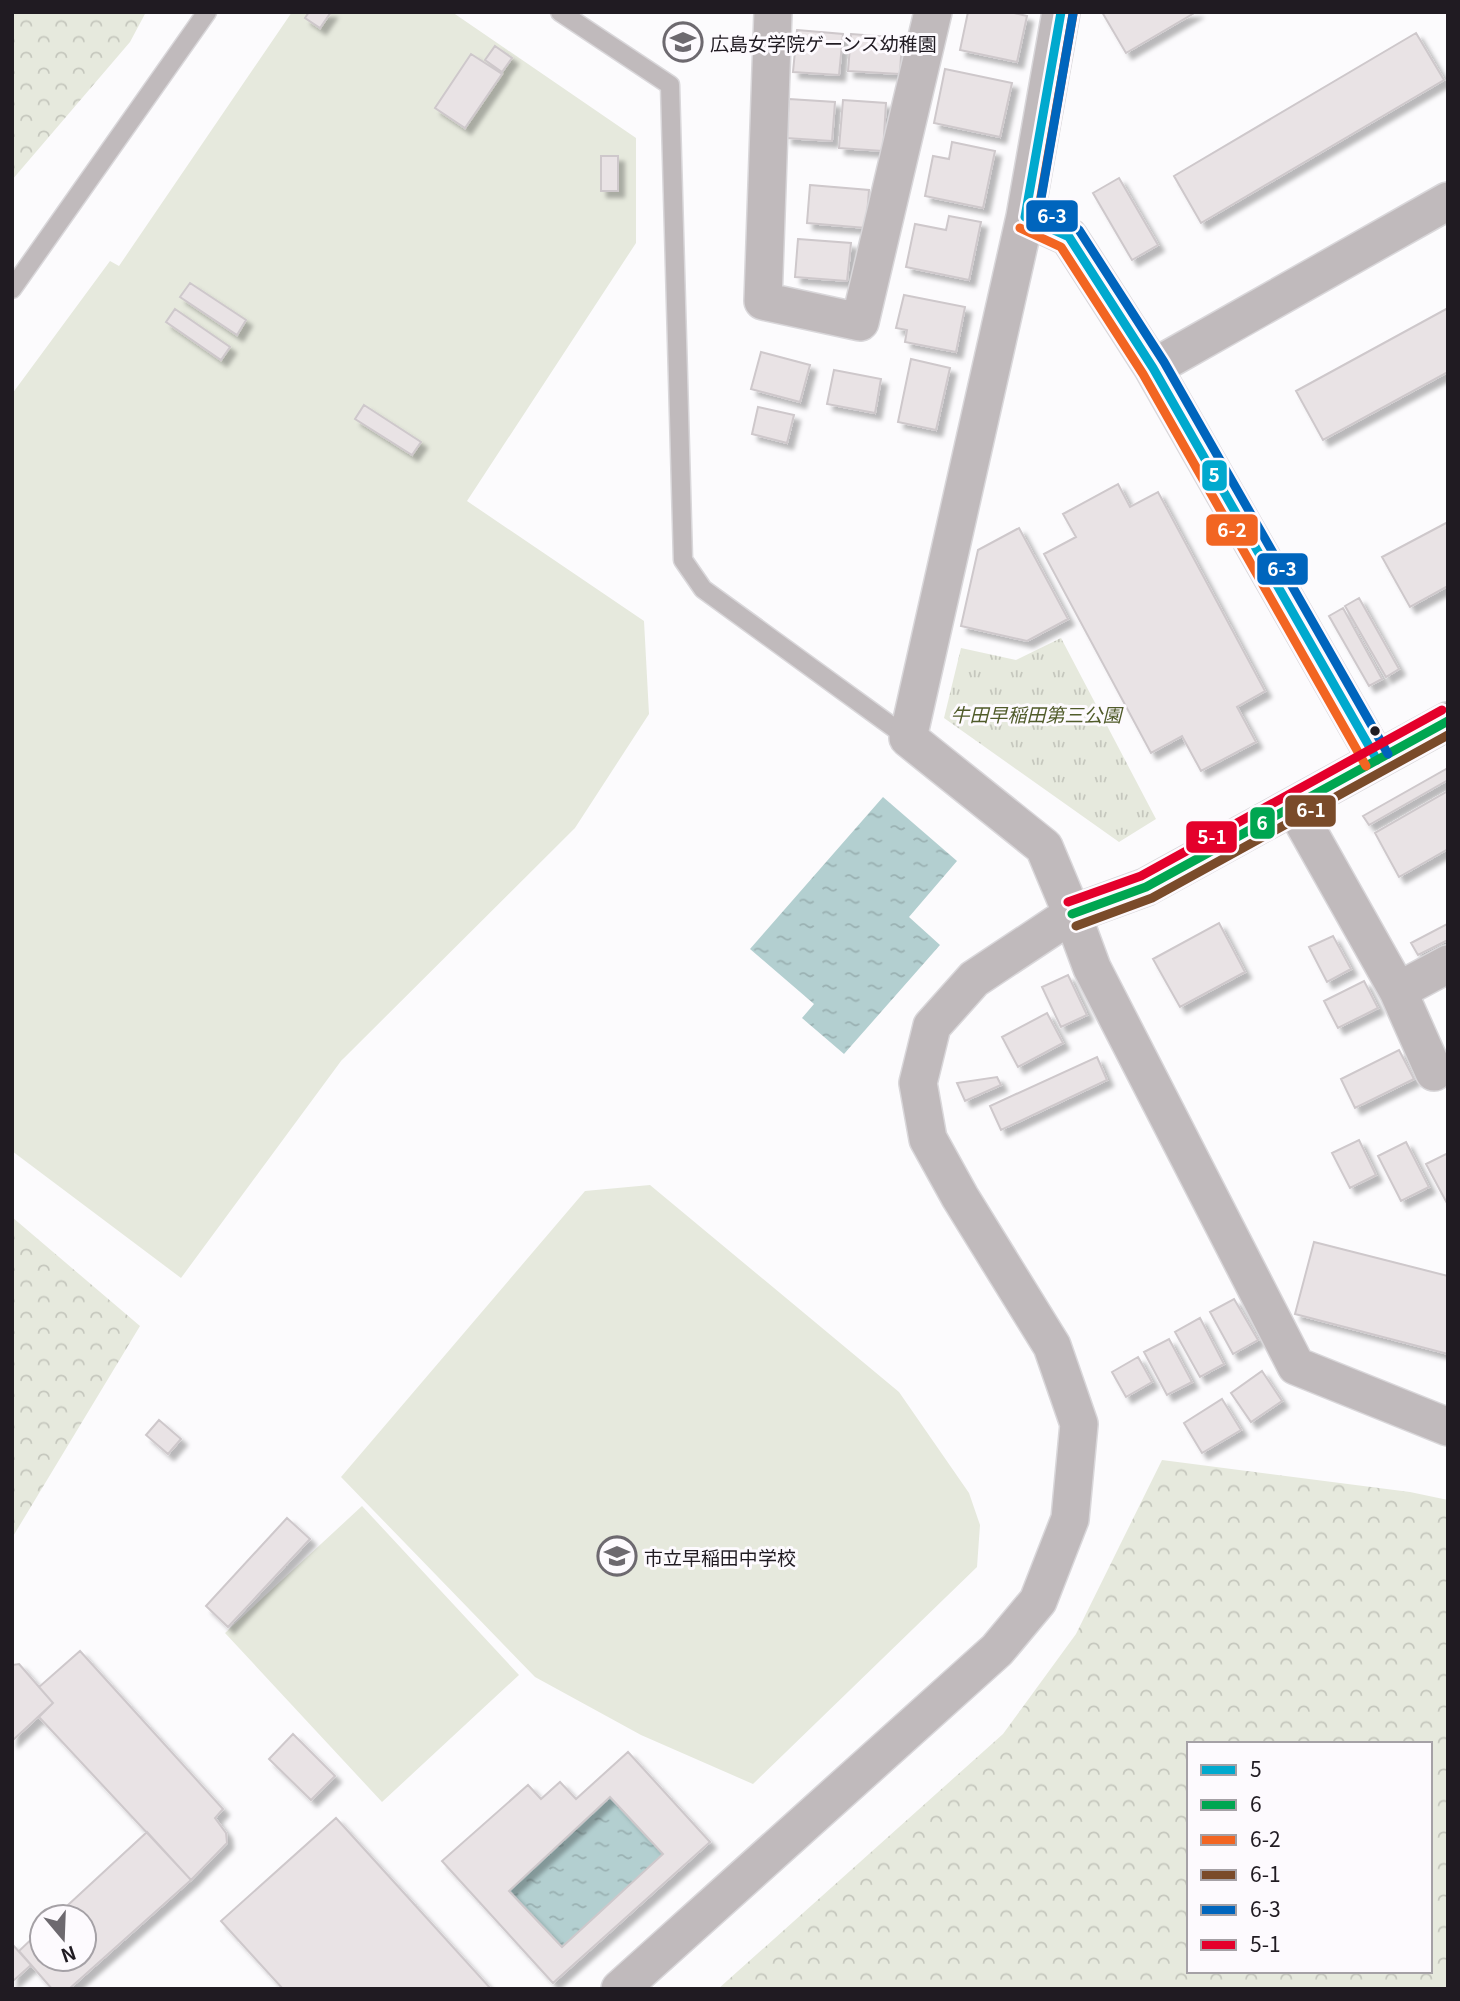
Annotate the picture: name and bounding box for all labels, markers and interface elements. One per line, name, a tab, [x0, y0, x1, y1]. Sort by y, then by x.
school or university icon: 広島女学院ゲーンス幼稚園	[662, 21, 704, 63]
place label: 広島女学院ゲーンス幼稚園	[710, 29, 937, 56]
line badge: 6-3	[1025, 199, 1079, 233]
text: 6-3	[1037, 201, 1067, 228]
line badge: 5	[1201, 459, 1228, 492]
text: 5	[1208, 460, 1220, 487]
line badge: 6-2	[1205, 513, 1259, 547]
text: 6-2	[1217, 515, 1247, 542]
line badge: 6-3	[1256, 552, 1309, 586]
text: 6-3	[1267, 554, 1297, 581]
park label: 牛田早稲田第三公園	[950, 700, 1124, 727]
unlabelled marker	[1368, 724, 1382, 738]
line badge: 6-1	[1284, 794, 1337, 828]
text: 6-1	[1296, 795, 1326, 822]
line badge: 6	[1249, 806, 1276, 840]
text: 6	[1256, 808, 1268, 835]
line badge: 5-1	[1185, 820, 1238, 854]
text: 5-1	[1197, 822, 1227, 849]
school or university icon: 市立早稲田中学校	[596, 1535, 638, 1577]
place label: 市立早稲田中学校	[644, 1543, 796, 1570]
legend	[1187, 1742, 1432, 1973]
text: 5	[1250, 1753, 1262, 1783]
text: 6	[1250, 1788, 1262, 1818]
text: 6-2	[1250, 1823, 1281, 1853]
text: 6-1	[1250, 1858, 1281, 1888]
text: 6-3	[1250, 1893, 1281, 1923]
north arrow	[28, 1903, 98, 1973]
text: 5-1	[1250, 1928, 1281, 1958]
text: N	[58, 1940, 80, 1971]

